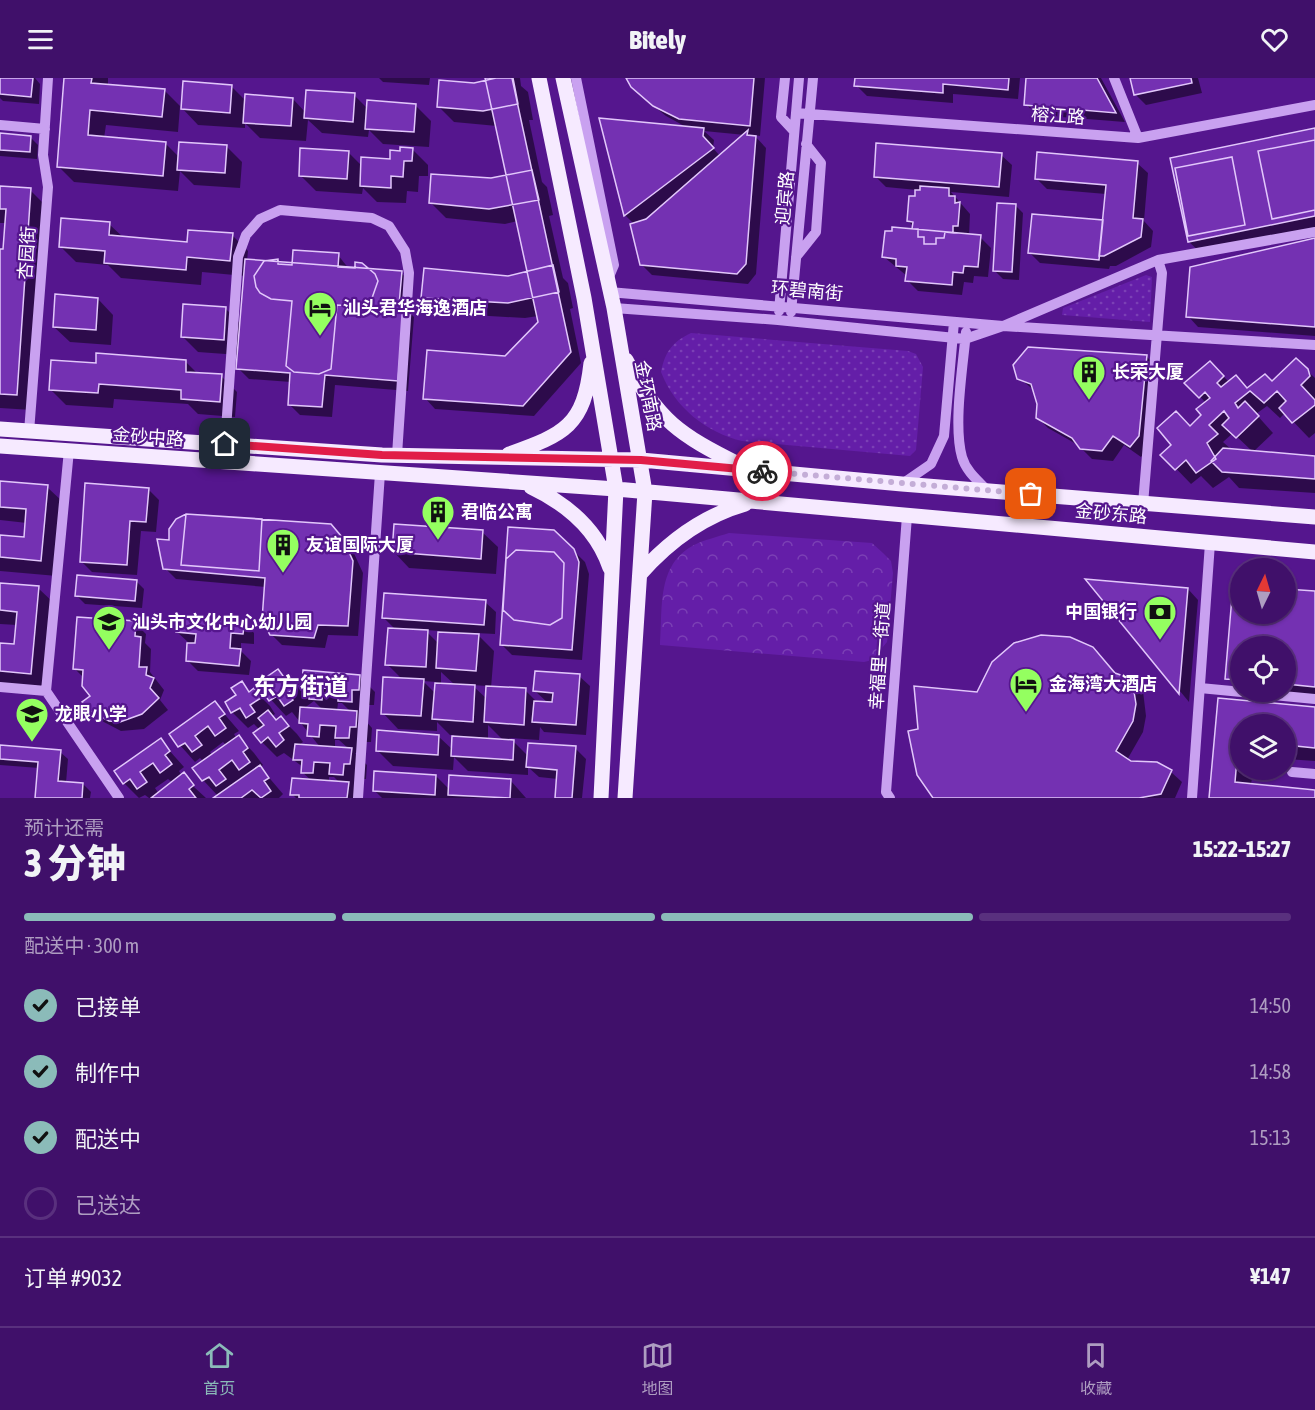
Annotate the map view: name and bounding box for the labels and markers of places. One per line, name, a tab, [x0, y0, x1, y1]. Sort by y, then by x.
hotel icon: 汕头君华海逸酒店	[302, 290, 338, 337]
place label: 汕头君华海逸酒店	[343, 297, 487, 318]
building icon: 长荣大厦	[1071, 354, 1107, 401]
place label: 长荣大厦	[1112, 361, 1184, 382]
pin	[199, 418, 250, 469]
pin	[1005, 468, 1056, 519]
building icon: 君临公寓	[420, 494, 456, 541]
place label: 君临公寓	[461, 501, 533, 522]
building icon: 友谊国际大厦	[265, 527, 301, 574]
place label: 友谊国际大厦	[306, 534, 414, 555]
bank icon: 中国银行	[1142, 594, 1178, 641]
place label: 中国银行	[1065, 601, 1137, 622]
school or university icon: 汕头市文化中心幼儿园	[91, 604, 127, 651]
place label: 汕头市文化中心幼儿园	[132, 611, 312, 632]
hotel icon: 金海湾大酒店	[1008, 666, 1044, 713]
place label: 金海湾大酒店	[1049, 673, 1157, 694]
school or university icon: 龙眼小学	[14, 696, 50, 743]
place label: 龙眼小学	[55, 703, 127, 724]

